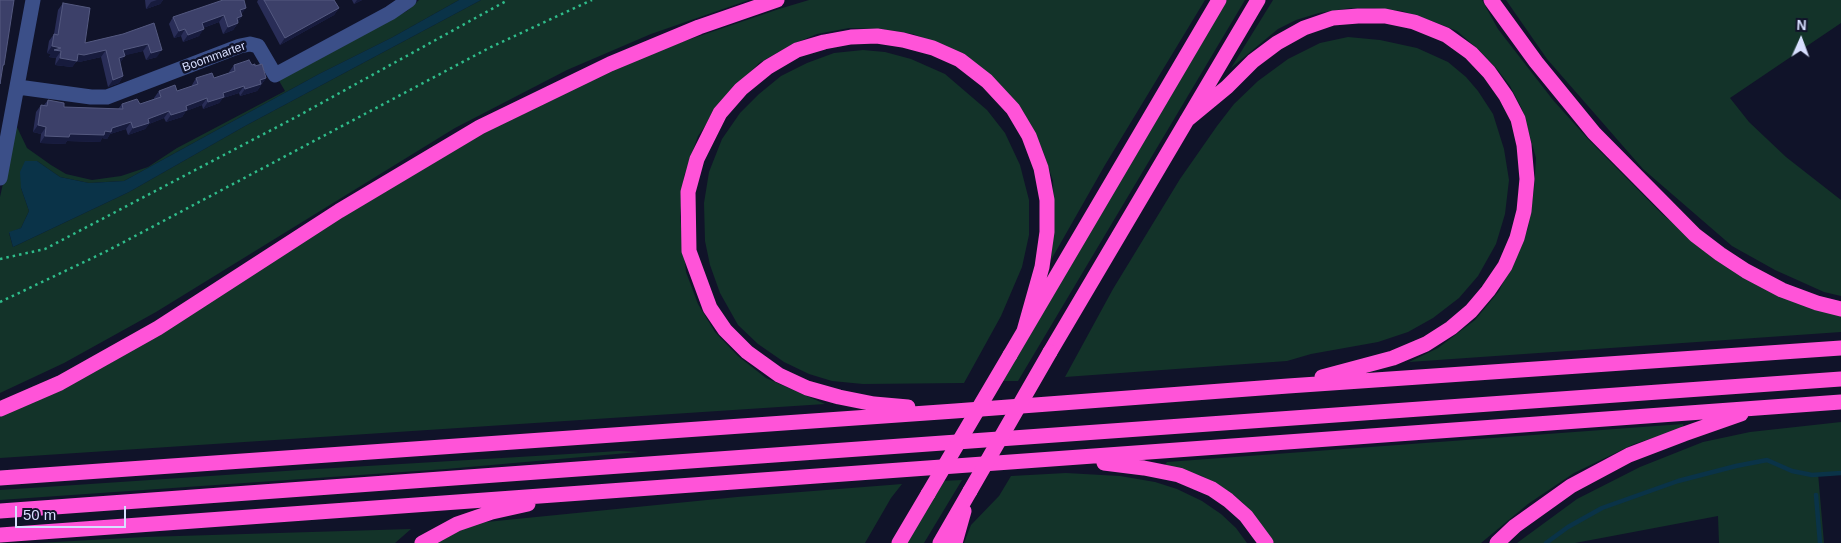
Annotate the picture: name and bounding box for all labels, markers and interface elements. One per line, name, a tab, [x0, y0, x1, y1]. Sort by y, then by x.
north arrow	[1776, 15, 1826, 65]
text: N	[1796, 17, 1807, 33]
street label: Boommarter	[181, 39, 247, 75]
scale bar	[18, 496, 129, 528]
text: 50 m	[23, 506, 56, 523]

